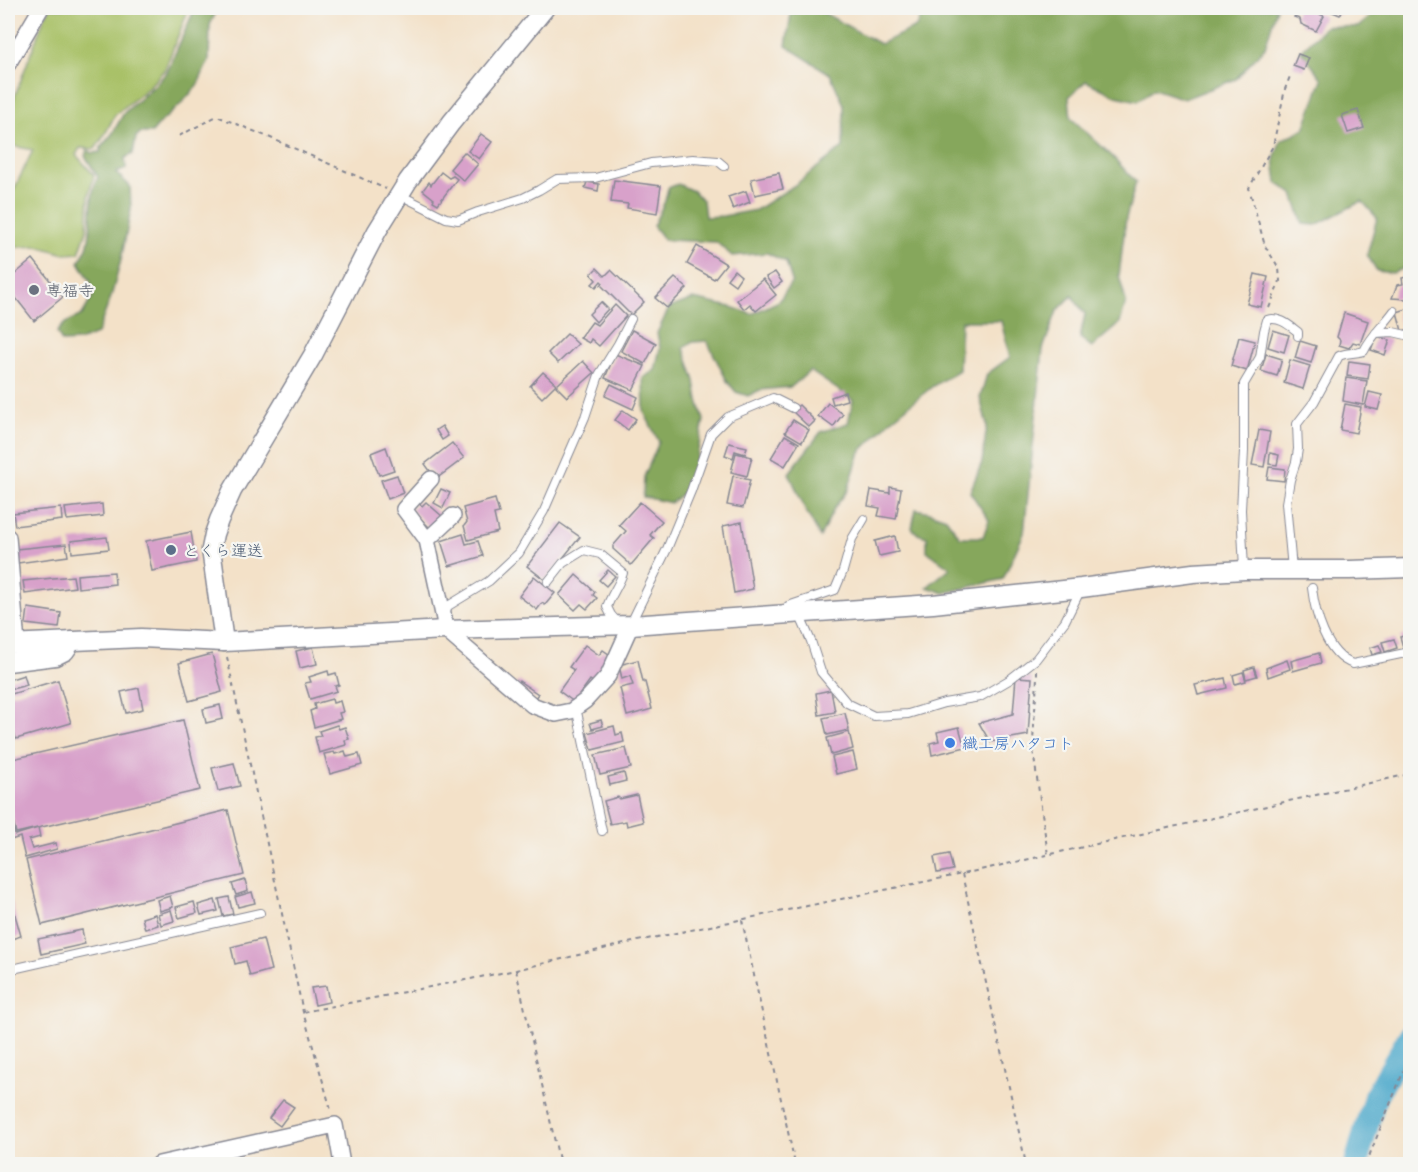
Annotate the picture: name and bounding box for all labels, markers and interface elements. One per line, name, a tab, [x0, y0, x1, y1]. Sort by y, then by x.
place label: 専福寺	[46, 279, 94, 304]
marker: 専福寺	[27, 283, 41, 297]
place label: とくら運送	[183, 539, 263, 564]
marker: とくら運送	[164, 543, 178, 557]
place label: 織工房ハタコト	[962, 732, 1074, 757]
marker: 織工房ハタコト	[943, 736, 957, 750]

